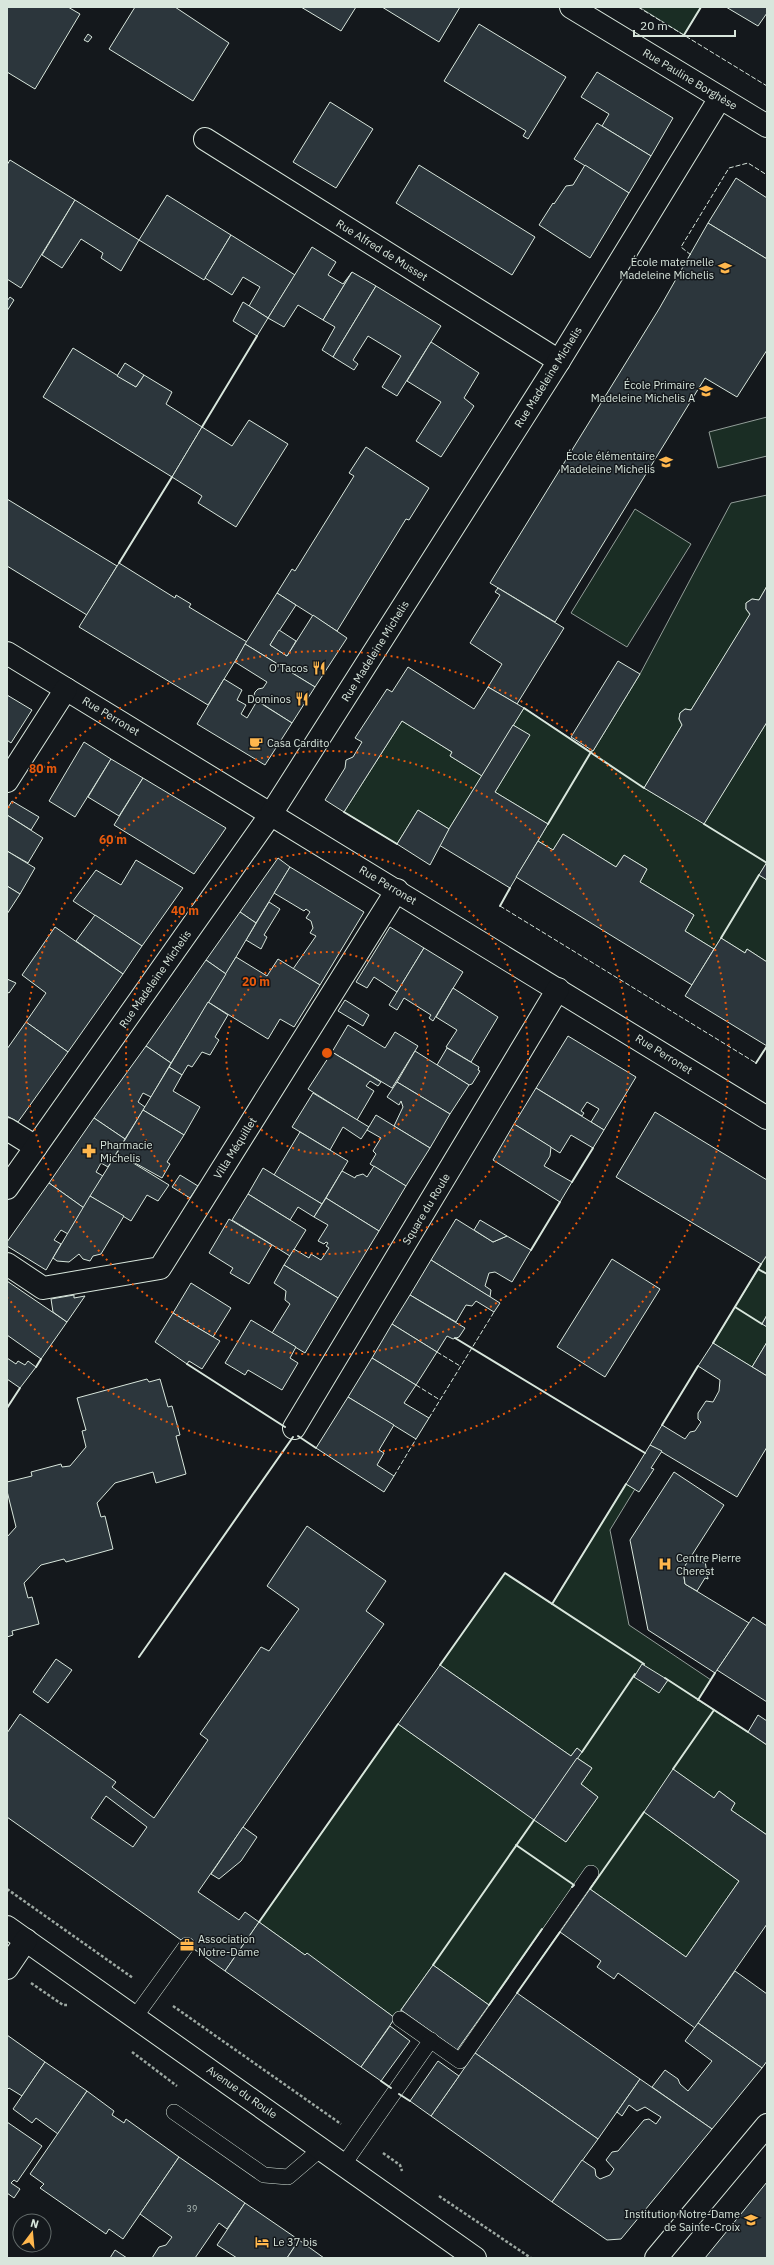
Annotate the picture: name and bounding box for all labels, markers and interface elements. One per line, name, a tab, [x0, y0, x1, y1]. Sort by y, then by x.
scale bar	[634, 12, 735, 38]
text: 20 m	[640, 18, 668, 33]
street label: Rue Pauline Borghèse	[640, 45, 740, 113]
street label: Rue Alfred de Musset	[334, 216, 430, 284]
place label: École maternelle Madeleine Michelis	[620, 255, 714, 282]
school or university icon: École maternelle Madeleine Michelis	[717, 260, 733, 276]
street label: Rue Madeleine Michelis	[511, 324, 585, 430]
place label: École Primaire Madeleine Michelis A	[591, 378, 695, 405]
school or university icon: École Primaire Madeleine Michelis A	[698, 383, 714, 399]
place label: École élémentaire Madeleine Michelis	[561, 449, 655, 476]
school or university icon: École élémentaire Madeleine Michelis	[658, 454, 674, 470]
street label: Rue Madeleine Michelis	[338, 598, 412, 704]
restaurant icon: O'Tacos	[311, 660, 327, 676]
place label: O'Tacos	[269, 661, 308, 675]
restaurant icon: Dominos	[294, 691, 310, 707]
place label: Dominos	[247, 692, 291, 706]
street label: Rue Perronet	[80, 693, 142, 739]
cafe icon: Casa Cardito	[248, 735, 264, 751]
place label: Casa Cardito	[267, 736, 329, 750]
text: 80 m	[29, 761, 57, 776]
text: 60 m	[99, 832, 127, 847]
street label: Rue Perronet	[357, 862, 419, 908]
text: 40 m	[171, 903, 199, 918]
street label: Rue Madeleine Michelis	[116, 927, 194, 1031]
text: 20 m	[242, 974, 270, 989]
street label: Rue Perronet	[633, 1031, 695, 1077]
centre of rings	[320, 1046, 334, 1060]
street label: Villa Méquillet	[211, 1114, 260, 1181]
place label: Pharmacie Michelis	[100, 1138, 153, 1165]
pharmacy icon: Pharmacie Michelis	[81, 1143, 97, 1159]
street label: Square du Roule	[399, 1171, 453, 1247]
place label: Centre Pierre Cherest	[676, 1551, 741, 1578]
hospital icon: Centre Pierre Cherest	[657, 1556, 673, 1572]
place label: Association Notre-Dame	[198, 1932, 259, 1959]
office icon: Association Notre-Dame	[179, 1937, 195, 1953]
street label: Avenue du Roule	[204, 2062, 280, 2122]
house number: 39	[187, 2203, 197, 2214]
place label: Institution Notre-Dame de Sainte-Croix	[625, 2207, 740, 2234]
school or university icon: Institution Notre-Dame de Sainte-Croix	[743, 2212, 759, 2228]
north arrow	[12, 2213, 52, 2253]
text: N	[29, 2216, 41, 2231]
hotel icon: Le 37 bis	[254, 2234, 270, 2250]
place label: Le 37 bis	[273, 2235, 317, 2249]

